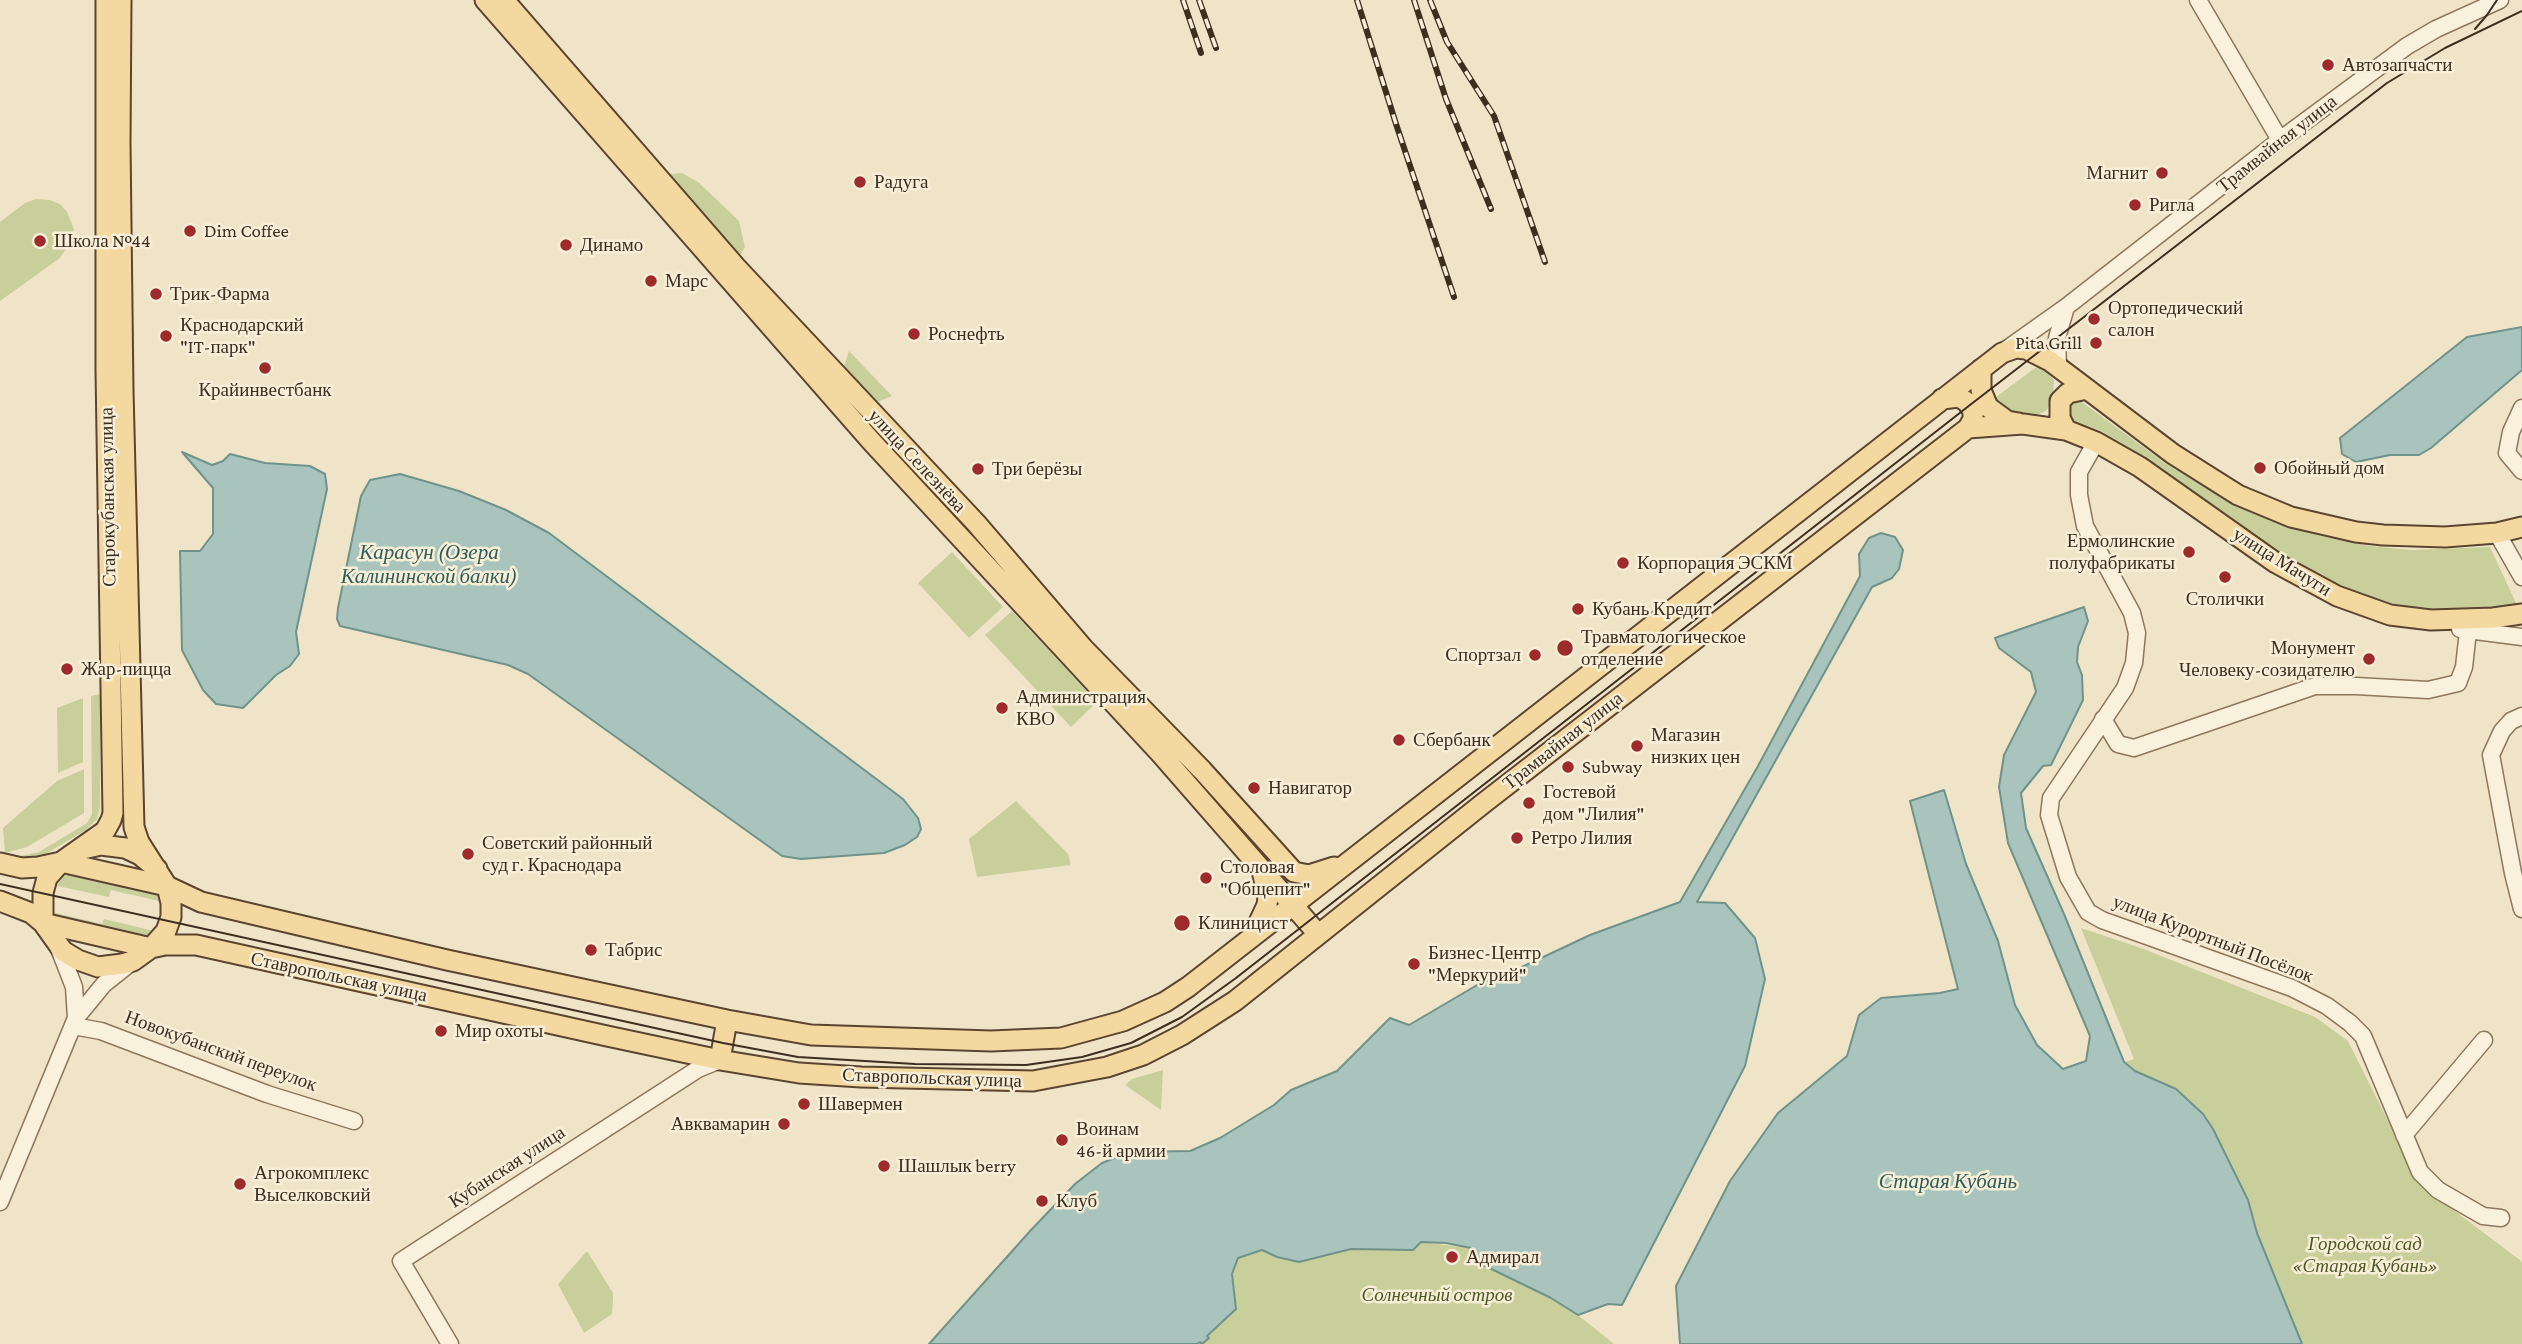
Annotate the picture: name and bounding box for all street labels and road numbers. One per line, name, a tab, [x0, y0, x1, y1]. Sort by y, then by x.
street label: Трамвайная улица	[2212, 90, 2342, 198]
street label: улица Селезнёва	[863, 405, 971, 517]
street label: Старокубанская улица	[95, 407, 121, 587]
street label: улица Мачуги	[2228, 523, 2336, 601]
street label: Трамвайная улица	[1498, 687, 1628, 795]
street label: улица Курортный Посёлок	[2109, 890, 2317, 988]
street label: Ставропольская улица	[249, 947, 429, 1007]
street label: Новокубанский переулок	[122, 1006, 320, 1096]
street label: Ставропольская улица	[842, 1063, 1022, 1093]
street label: Кубанская улица	[445, 1121, 569, 1213]

